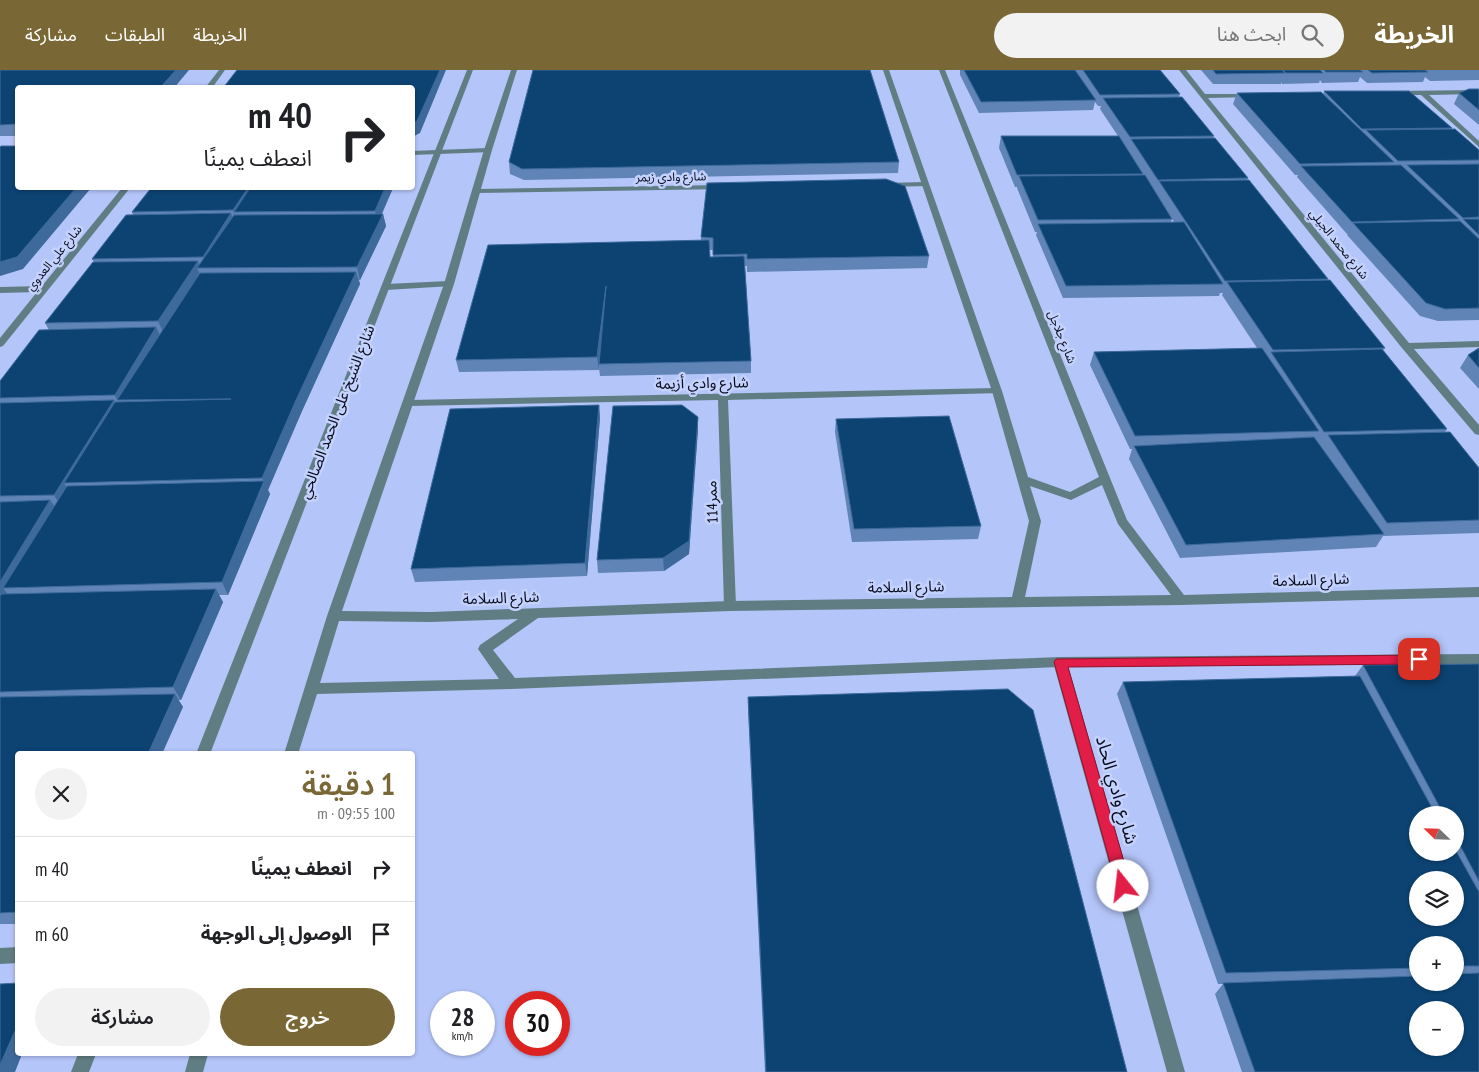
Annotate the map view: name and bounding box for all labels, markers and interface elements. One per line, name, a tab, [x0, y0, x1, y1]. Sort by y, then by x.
search box	[994, 13, 1344, 58]
text: الخريطة	[1374, 19, 1454, 50]
icon: search	[1298, 21, 1326, 49]
text: ابحث هنا	[1217, 22, 1286, 46]
text: مشاركة	[25, 23, 77, 46]
text: الطبقات	[105, 23, 165, 46]
text: الخريطة	[193, 23, 247, 46]
text: 40 m	[248, 92, 312, 138]
icon: right	[330, 105, 395, 170]
text: انعطف يمينًا	[203, 144, 312, 172]
street label: شارع وادي زيمر	[634, 168, 707, 187]
street label: شارع محمد الجيلي	[1304, 205, 1372, 284]
street label: شارع علي العدوي	[23, 222, 87, 295]
street label: شارع جلاجل	[1043, 308, 1080, 366]
street label: شارع الشيخ على الحمد الصالحي	[295, 322, 381, 503]
street label: شارع وادي أزيمة	[655, 372, 749, 396]
street label: ممر114	[701, 480, 722, 524]
street label: شارع السلامة	[1272, 569, 1350, 593]
street label: شارع السلامة	[867, 576, 945, 600]
street label: شارع السلامة	[462, 587, 540, 611]
pin	[1398, 638, 1440, 680]
icon: arrive	[1405, 645, 1433, 673]
street label: شارع وادي الحاد	[1088, 733, 1144, 847]
text: 1 دقيقة	[302, 764, 395, 803]
button: close	[35, 768, 87, 820]
text: 100 m · 09:55	[317, 803, 395, 823]
north arrow	[1409, 806, 1464, 861]
map controls	[1409, 806, 1464, 1056]
icon: right	[367, 855, 395, 883]
text: انعطف يمينًا	[251, 856, 352, 880]
text: 40 m	[35, 857, 69, 881]
position arrow	[1096, 859, 1148, 911]
button: layers	[1409, 871, 1464, 926]
icon: arrive	[367, 920, 395, 948]
text: الوصول إلى الوجهة	[201, 921, 352, 945]
text: 60 m	[35, 922, 69, 946]
button: +	[1409, 936, 1464, 991]
button: مشاركة	[35, 988, 210, 1046]
button: خروج	[220, 988, 395, 1046]
speed limit sign: 30	[505, 991, 570, 1056]
text: 28	[451, 1001, 474, 1033]
button: −	[1409, 1001, 1464, 1056]
text: km/h	[452, 1028, 473, 1043]

